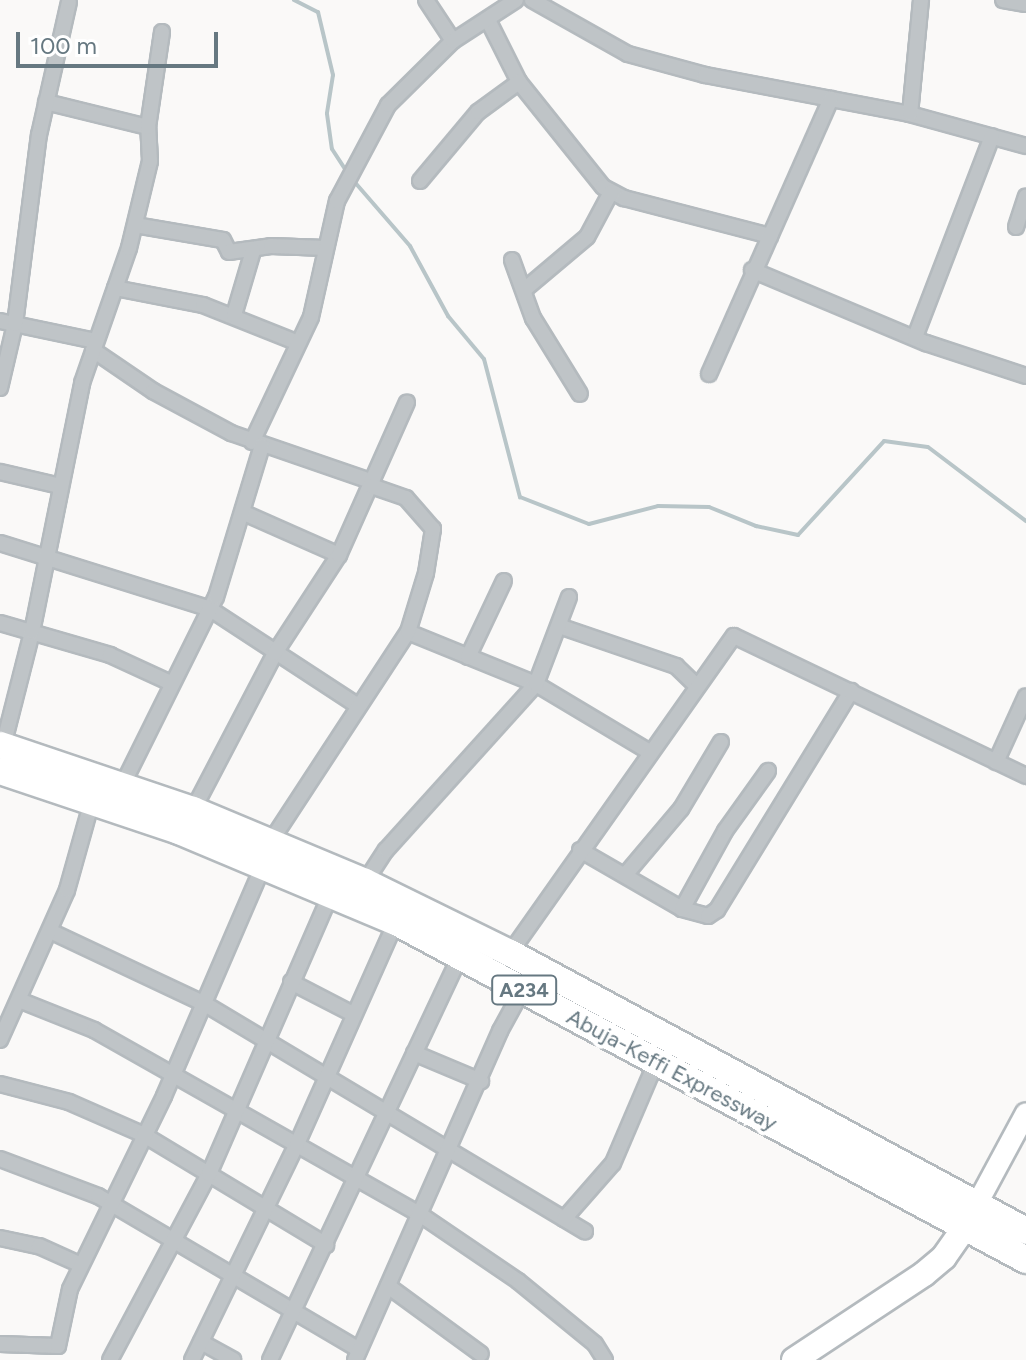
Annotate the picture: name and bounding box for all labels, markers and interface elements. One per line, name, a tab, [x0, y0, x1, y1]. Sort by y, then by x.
scale bar	[20, 16, 222, 66]
text: 100 m	[30, 31, 97, 60]
road number: A234	[490, 974, 558, 1006]
street label: Abuja-Keffi Expressway	[562, 1003, 782, 1137]

